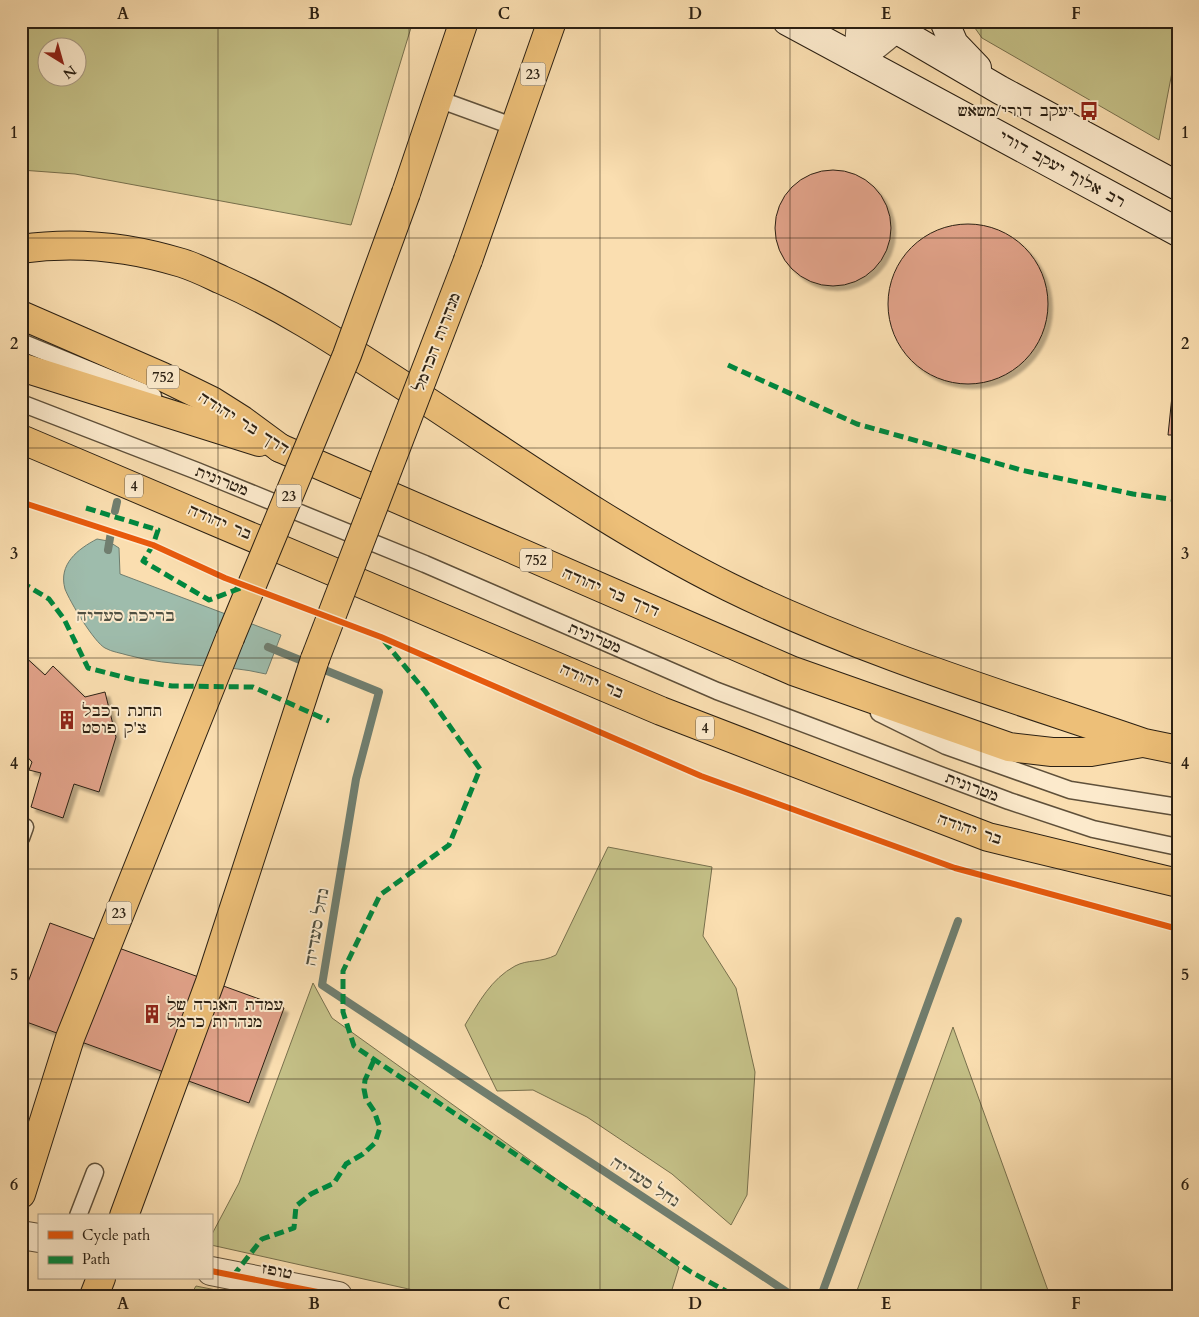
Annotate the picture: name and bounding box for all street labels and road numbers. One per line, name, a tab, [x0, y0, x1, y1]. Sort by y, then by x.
road number: 23	[520, 62, 546, 86]
street label: רב אלוף יעקב דורי	[995, 126, 1129, 212]
street label: מנהרות הכרמל	[409, 289, 465, 395]
road number: 752	[147, 366, 179, 388]
street label: דרך בר יהודה	[195, 387, 293, 459]
street label: מטרונית	[192, 461, 252, 501]
road number: 4	[125, 474, 143, 498]
road number: 23	[276, 484, 302, 508]
street label: בר יהודה	[185, 500, 255, 544]
road number: 752	[520, 548, 552, 572]
street label: דרך בר יהודה	[560, 563, 662, 621]
street label: מטרונית	[565, 618, 625, 658]
street label: בר יהודה	[557, 659, 627, 703]
road number: 4	[696, 716, 714, 740]
street label: מטרונית	[942, 768, 1002, 806]
street label: בר יהודה	[935, 809, 1005, 849]
road number: 23	[106, 901, 132, 924]
street label: טופז	[260, 1258, 294, 1284]

